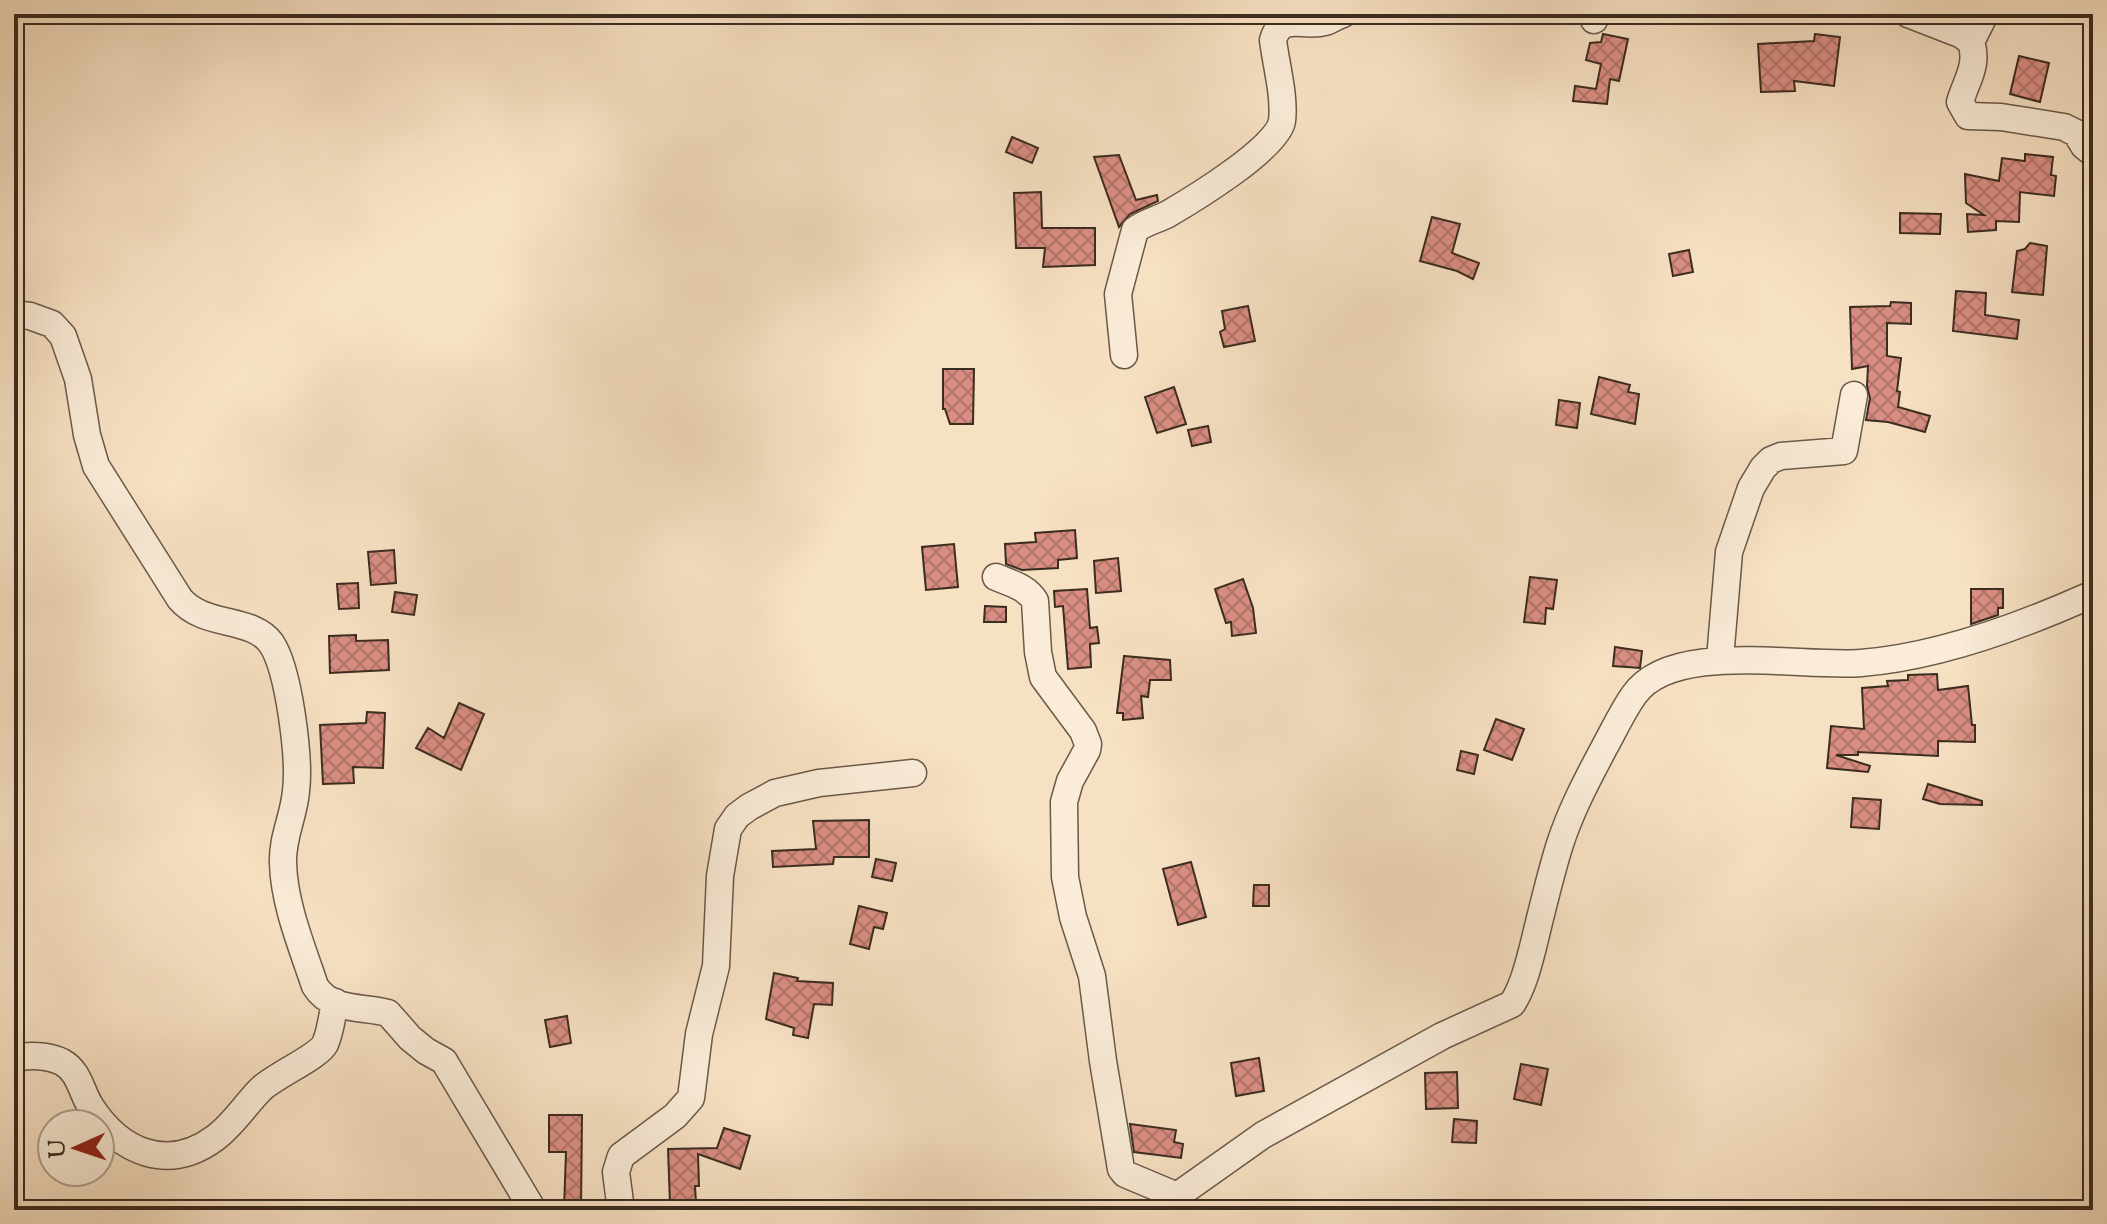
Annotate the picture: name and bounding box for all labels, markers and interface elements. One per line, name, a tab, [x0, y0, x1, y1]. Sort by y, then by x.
north arrow	[36, 1108, 116, 1188]
text: U	[43, 1139, 75, 1159]

